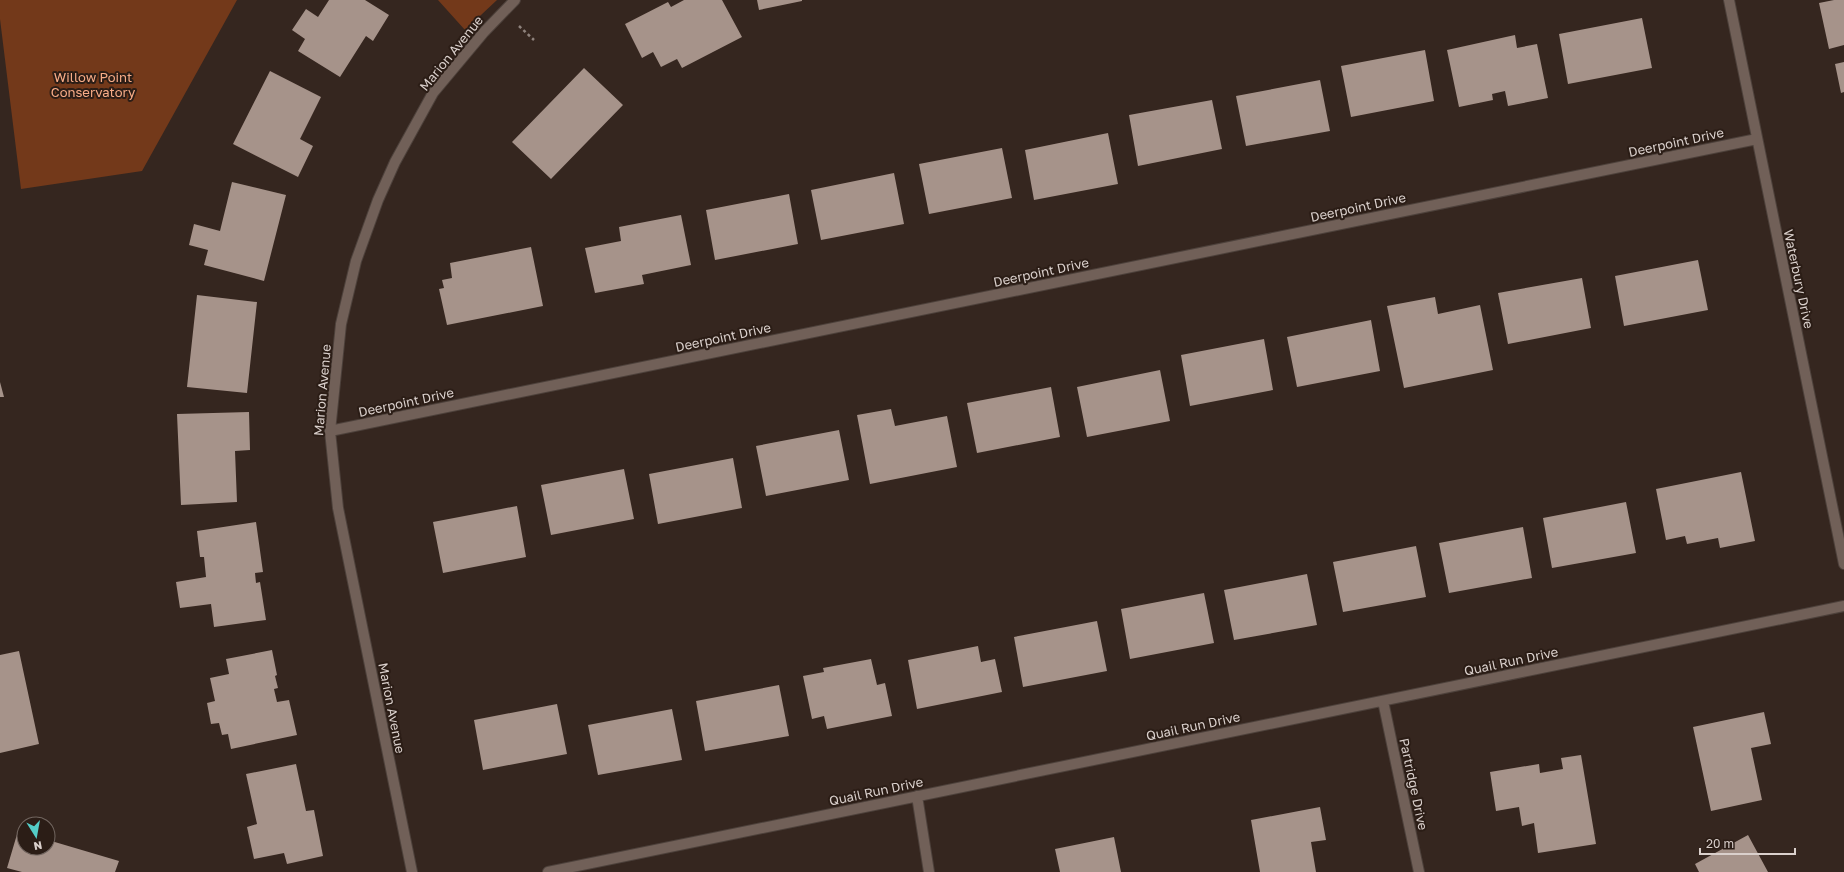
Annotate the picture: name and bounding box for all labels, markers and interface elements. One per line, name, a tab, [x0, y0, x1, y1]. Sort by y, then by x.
street label: Marion Avenue	[416, 12, 486, 94]
park label: Willow Point Conservatory	[51, 69, 136, 100]
street label: Deerpoint Drive	[1627, 124, 1725, 160]
street label: Deerpoint Drive	[1309, 189, 1407, 225]
street label: Waterbury Drive	[1781, 228, 1817, 330]
street label: Deerpoint Drive	[992, 254, 1090, 290]
street label: Deerpoint Drive	[674, 319, 772, 355]
street label: Marion Avenue	[310, 343, 334, 437]
street label: Deerpoint Drive	[357, 384, 455, 420]
street label: Quail Run Drive	[1463, 643, 1559, 679]
street label: Marion Avenue	[375, 661, 409, 755]
street label: Quail Run Drive	[1145, 708, 1241, 744]
street label: Partridge Drive	[1396, 736, 1432, 832]
street label: Quail Run Drive	[828, 773, 924, 809]
north arrow	[16, 816, 56, 856]
scale bar	[1700, 830, 1795, 856]
text: 20 m	[1706, 836, 1734, 851]
text: N	[33, 839, 43, 853]

